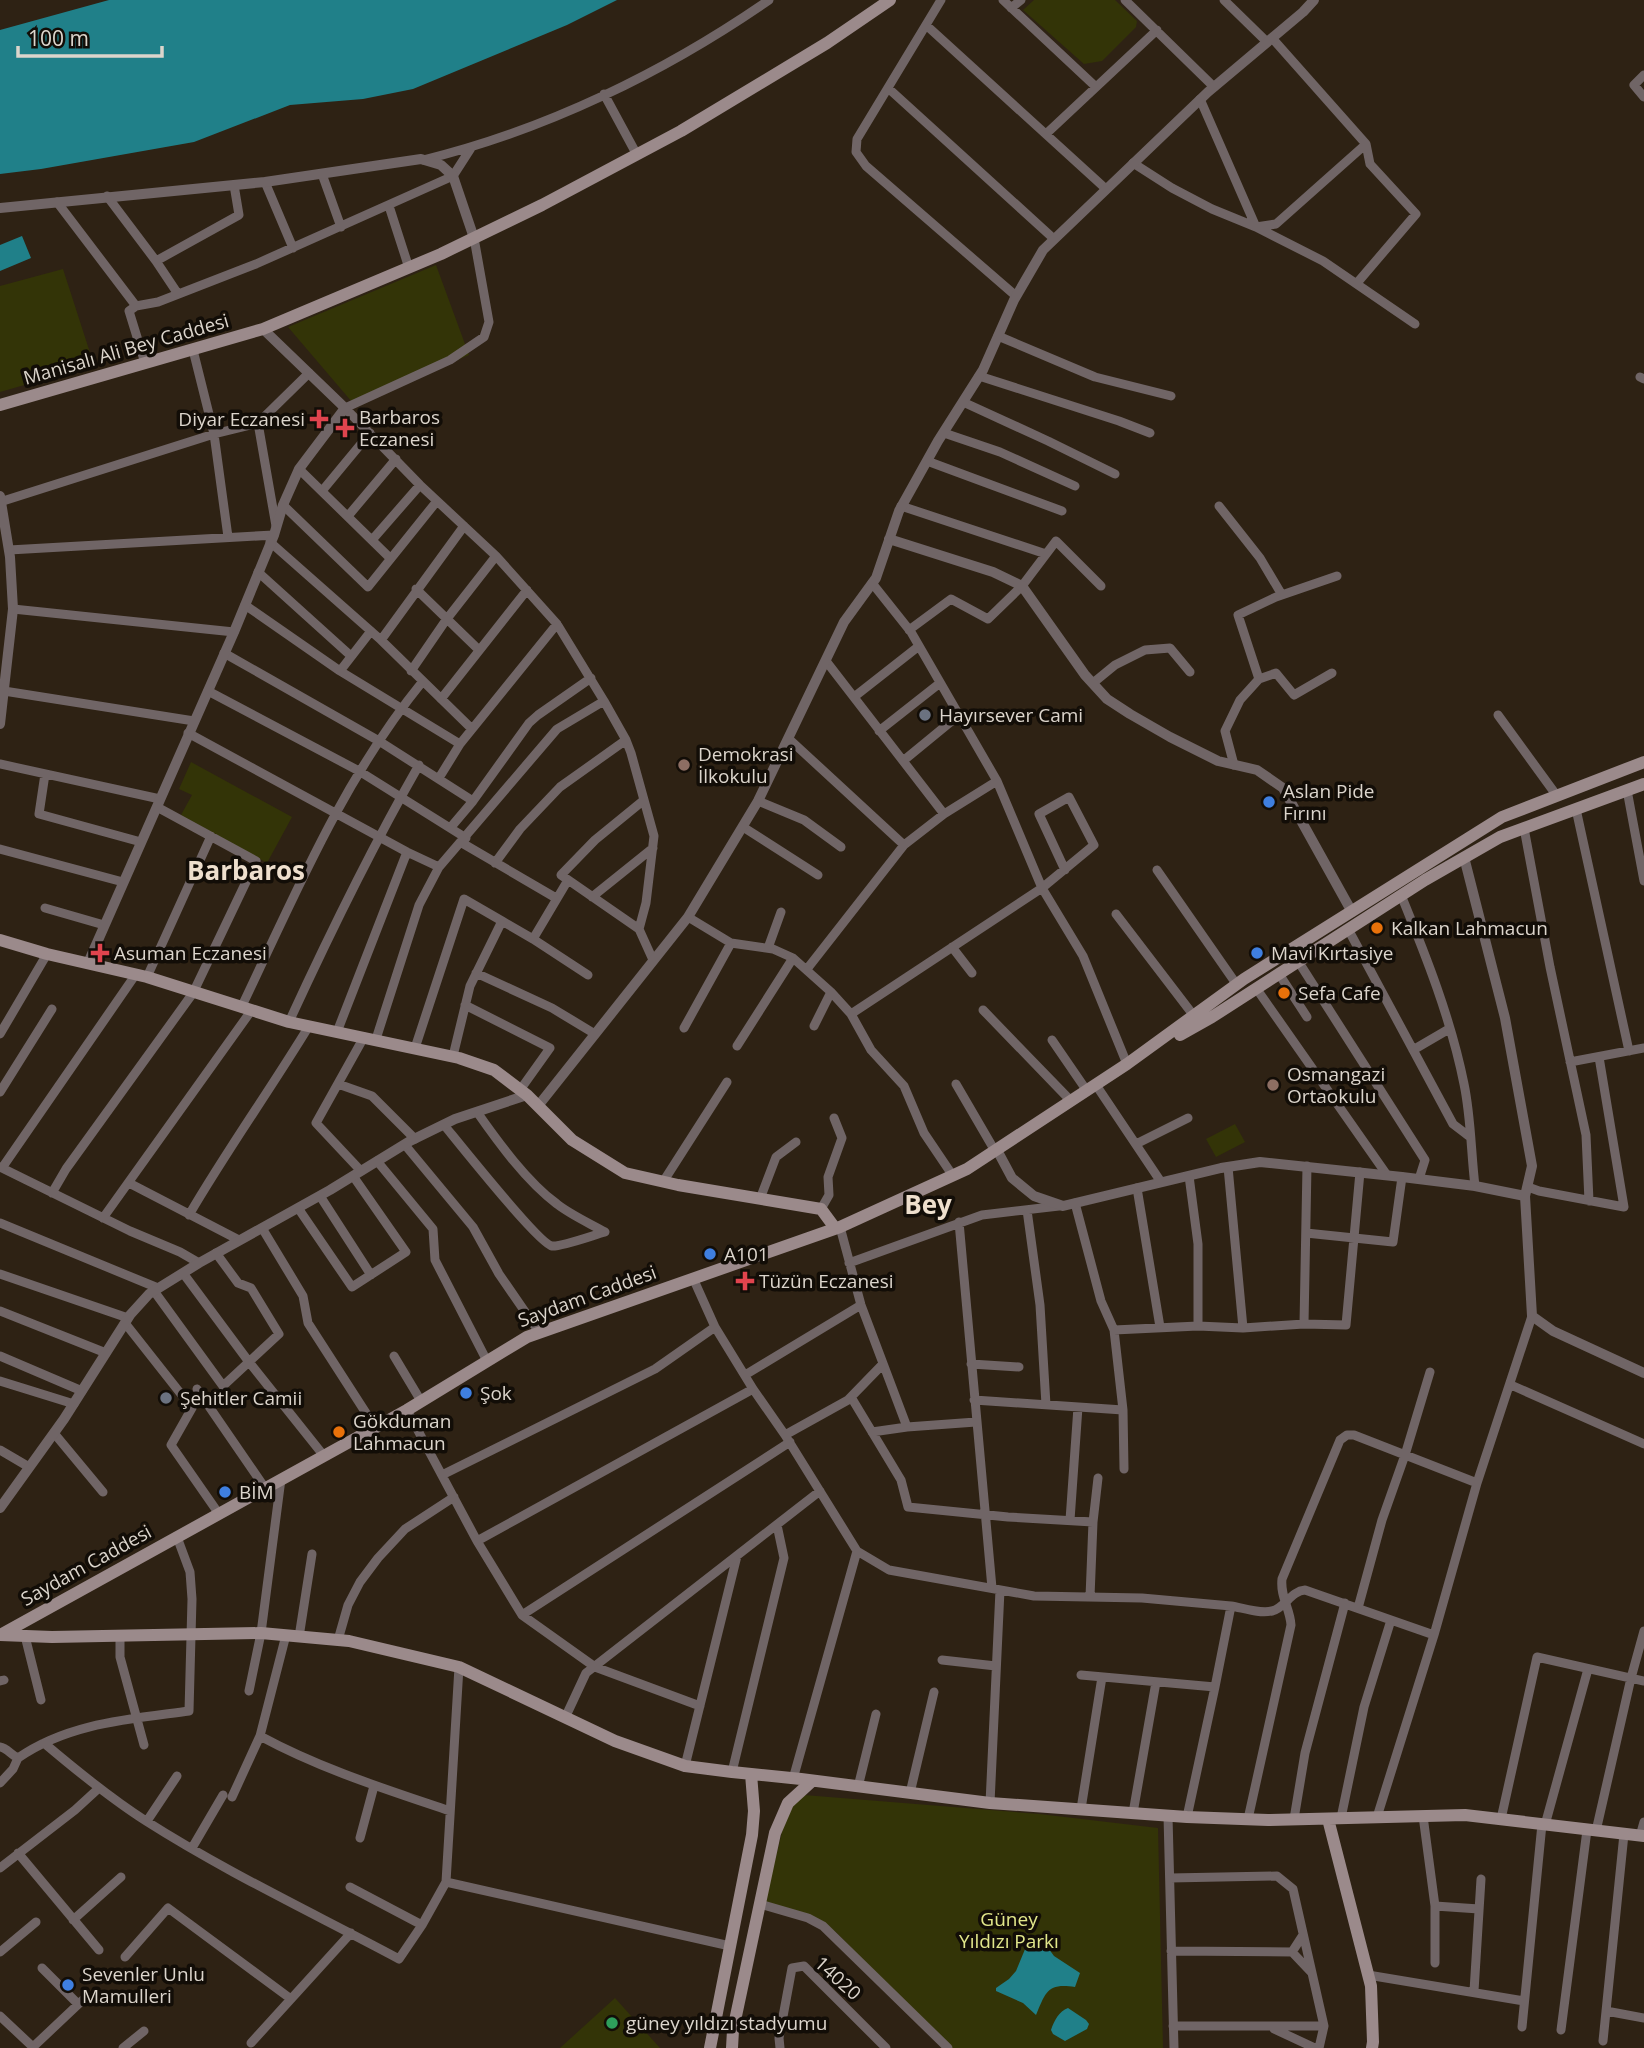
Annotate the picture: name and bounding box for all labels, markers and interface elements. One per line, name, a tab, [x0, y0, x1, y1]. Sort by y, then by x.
scale bar	[18, 14, 161, 58]
text: 100 m	[28, 24, 89, 52]
street label: Manisalı Ali Bey Caddesi	[20, 307, 232, 391]
place label: Barbaros Eczanesi	[359, 404, 440, 452]
place label: Diyar Eczanesi	[178, 406, 305, 432]
marker: Diyar Eczanesi	[311, 411, 327, 427]
marker: Barbaros Eczanesi	[337, 420, 353, 436]
place label: Hayırsever Cami	[939, 702, 1083, 728]
marker: Hayırsever Cami	[917, 707, 933, 723]
place label: Demokrasi İlkokulu	[698, 741, 794, 789]
marker: Demokrasi İlkokulu	[676, 757, 692, 773]
place label: Aslan Pide Fırını	[1283, 778, 1375, 826]
marker: Aslan Pide Fırını	[1261, 794, 1277, 810]
district label: Barbaros	[187, 852, 305, 888]
place label: Kalkan Lahmacun	[1391, 915, 1548, 941]
marker: Kalkan Lahmacun	[1369, 920, 1385, 936]
place label: Asuman Eczanesi	[114, 940, 267, 966]
place label: Mavi Kırtasiye	[1271, 940, 1393, 966]
marker: Asuman Eczanesi	[92, 945, 108, 961]
marker: Mavi Kırtasiye	[1249, 945, 1265, 961]
place label: Sefa Cafe	[1298, 980, 1381, 1006]
marker: Sefa Cafe	[1276, 985, 1292, 1001]
place label: Osmangazi Ortaokulu	[1287, 1061, 1385, 1109]
marker: Osmangazi Ortaokulu	[1265, 1077, 1281, 1093]
district label: Bey	[904, 1186, 952, 1222]
place label: A101	[724, 1241, 769, 1267]
marker: A101	[702, 1246, 718, 1262]
street label: Saydam Caddesi	[514, 1259, 660, 1333]
place label: Tüzün Eczanesi	[759, 1268, 894, 1294]
marker: Tüzün Eczanesi	[737, 1273, 753, 1289]
place label: Şok	[480, 1380, 512, 1406]
place label: Şehitler Camii	[180, 1385, 302, 1411]
marker: Şok	[458, 1385, 474, 1401]
marker: Şehitler Camii	[158, 1390, 174, 1406]
place label: Gökduman Lahmacun	[353, 1408, 451, 1456]
marker: Gökduman Lahmacun	[331, 1424, 347, 1440]
place label: BİM	[239, 1479, 274, 1505]
marker: BİM	[217, 1484, 233, 1500]
street label: Saydam Caddesi	[16, 1518, 156, 1612]
park label: Güney Yıldızı Parkı	[959, 1906, 1059, 1954]
street label: 14020	[809, 1950, 867, 2006]
place label: Sevenler Unlu Mamulleri	[82, 1961, 205, 2009]
marker: Sevenler Unlu Mamulleri	[60, 1977, 76, 1993]
place label: güney yıldızı stadyumu	[626, 2010, 827, 2036]
marker: güney yıldızı stadyumu	[604, 2015, 620, 2031]

